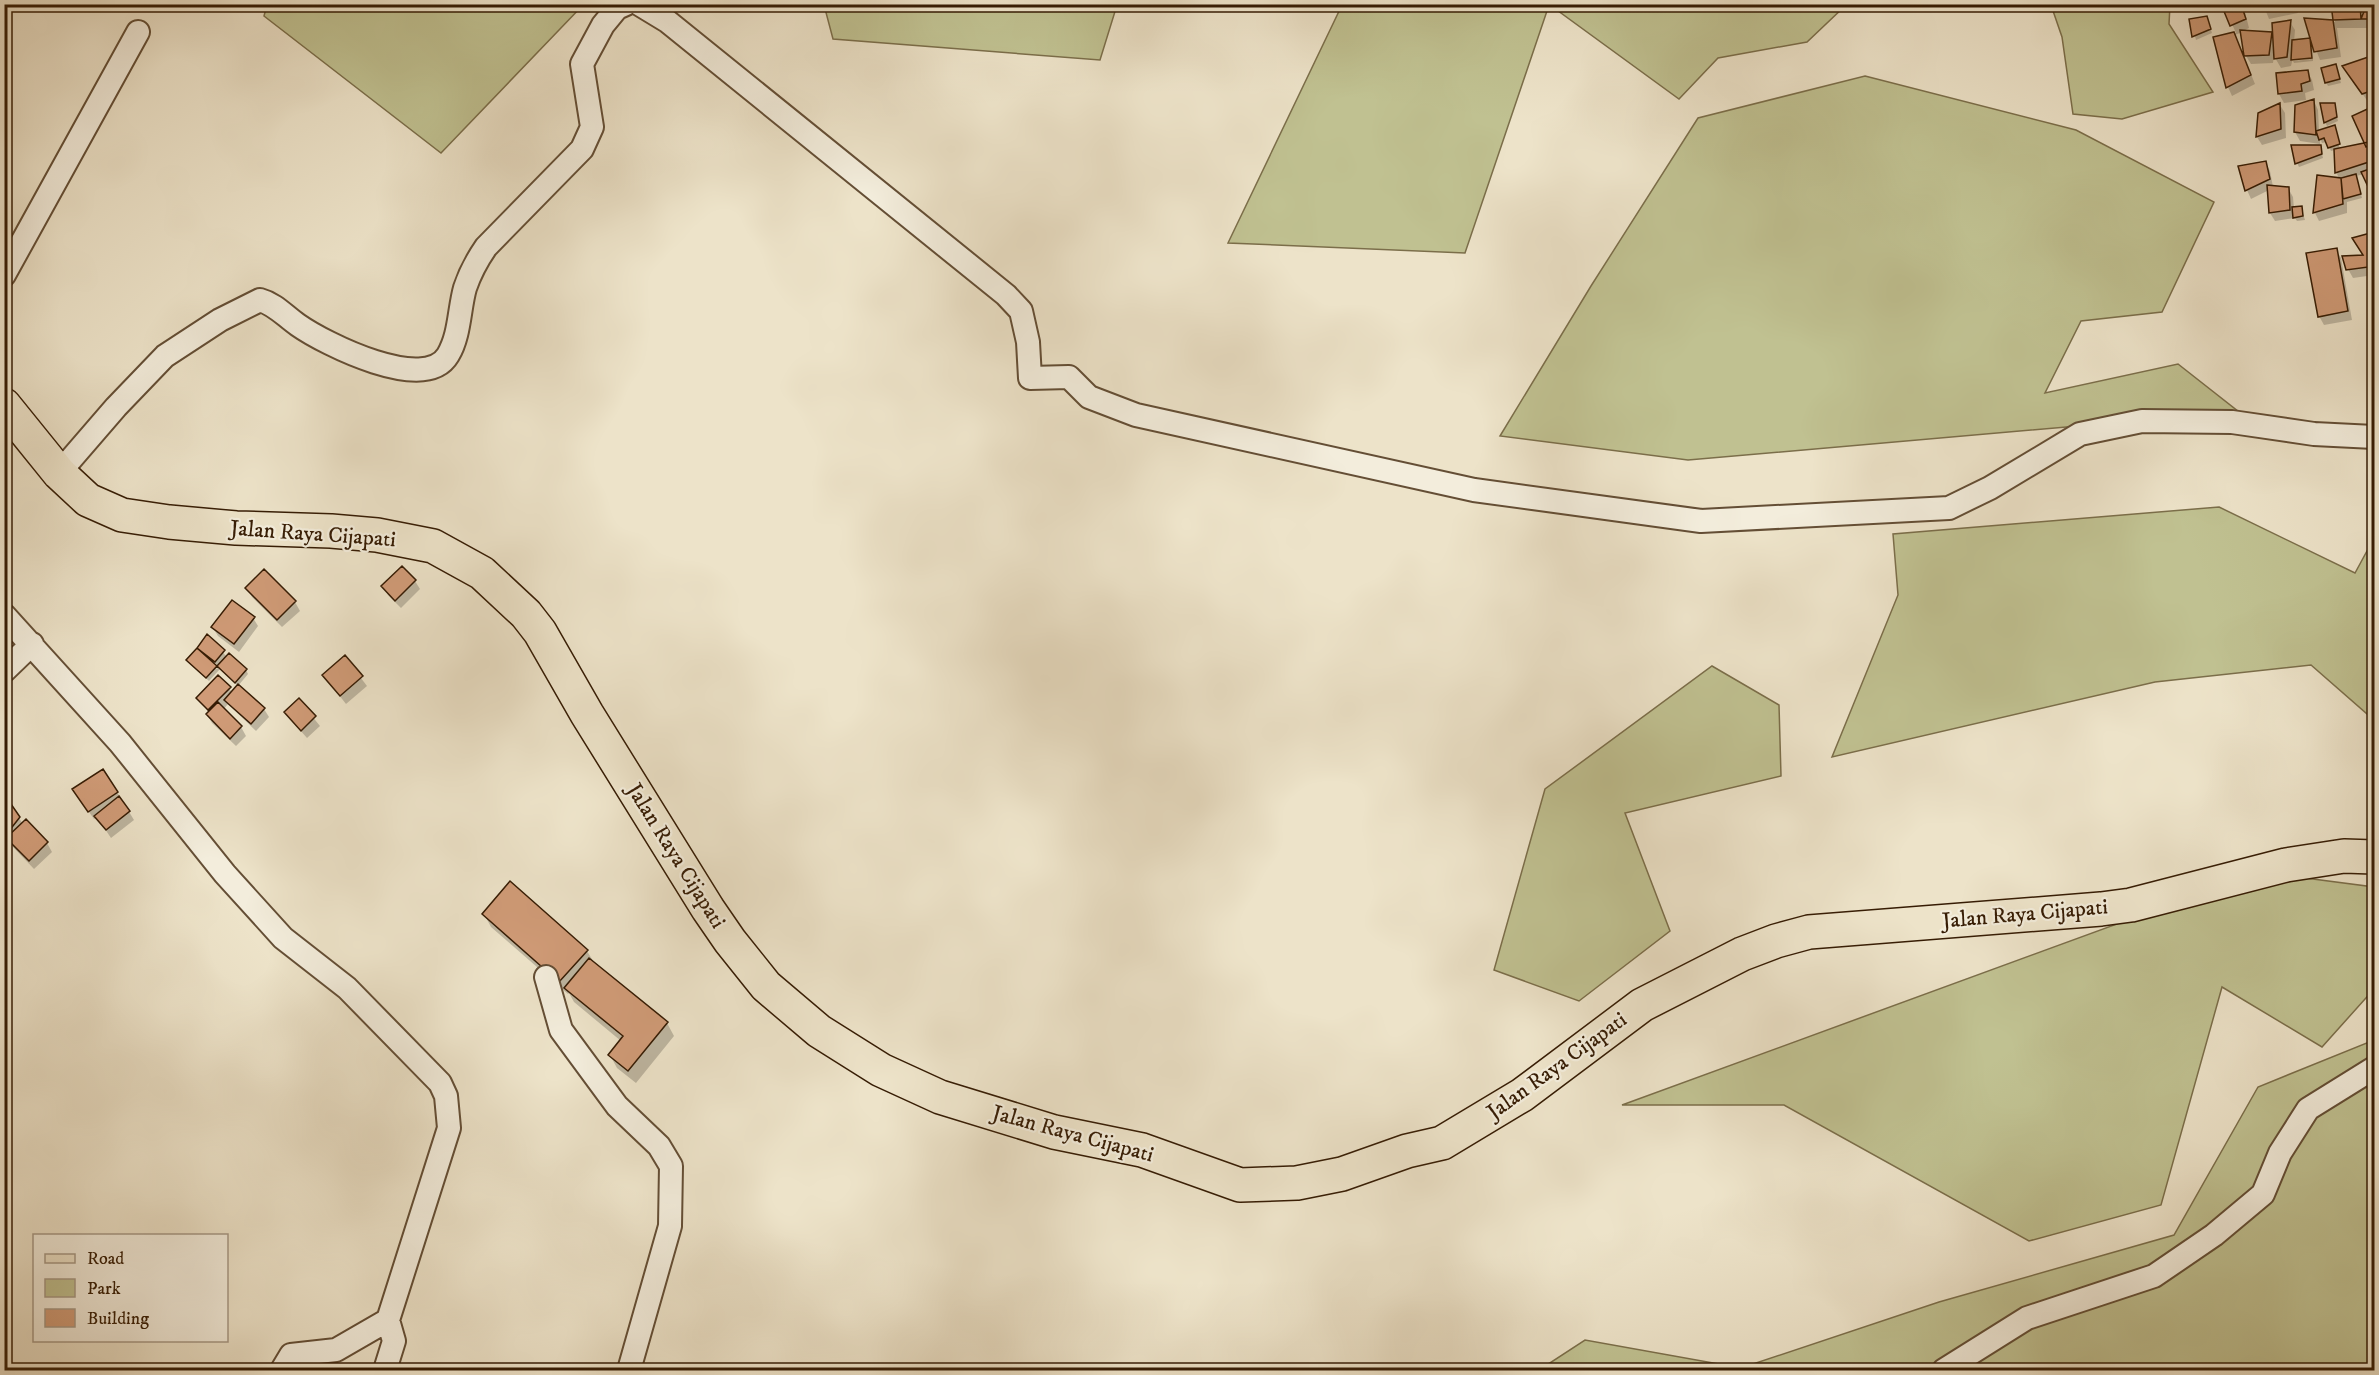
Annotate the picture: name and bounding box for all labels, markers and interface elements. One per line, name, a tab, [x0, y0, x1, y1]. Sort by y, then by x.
street label: Jalan Raya Cijapati	[227, 515, 397, 553]
street label: Jalan Raya Cijapati	[619, 777, 731, 934]
street label: Jalan Raya Cijapati	[1939, 893, 2109, 935]
street label: Jalan Raya Cijapati	[1480, 1006, 1632, 1127]
street label: Jalan Raya Cijapati	[987, 1099, 1157, 1169]
legend	[33, 1234, 228, 1342]
text: Road	[87, 1248, 124, 1270]
text: Park	[87, 1278, 121, 1300]
text: Building	[87, 1308, 149, 1330]

